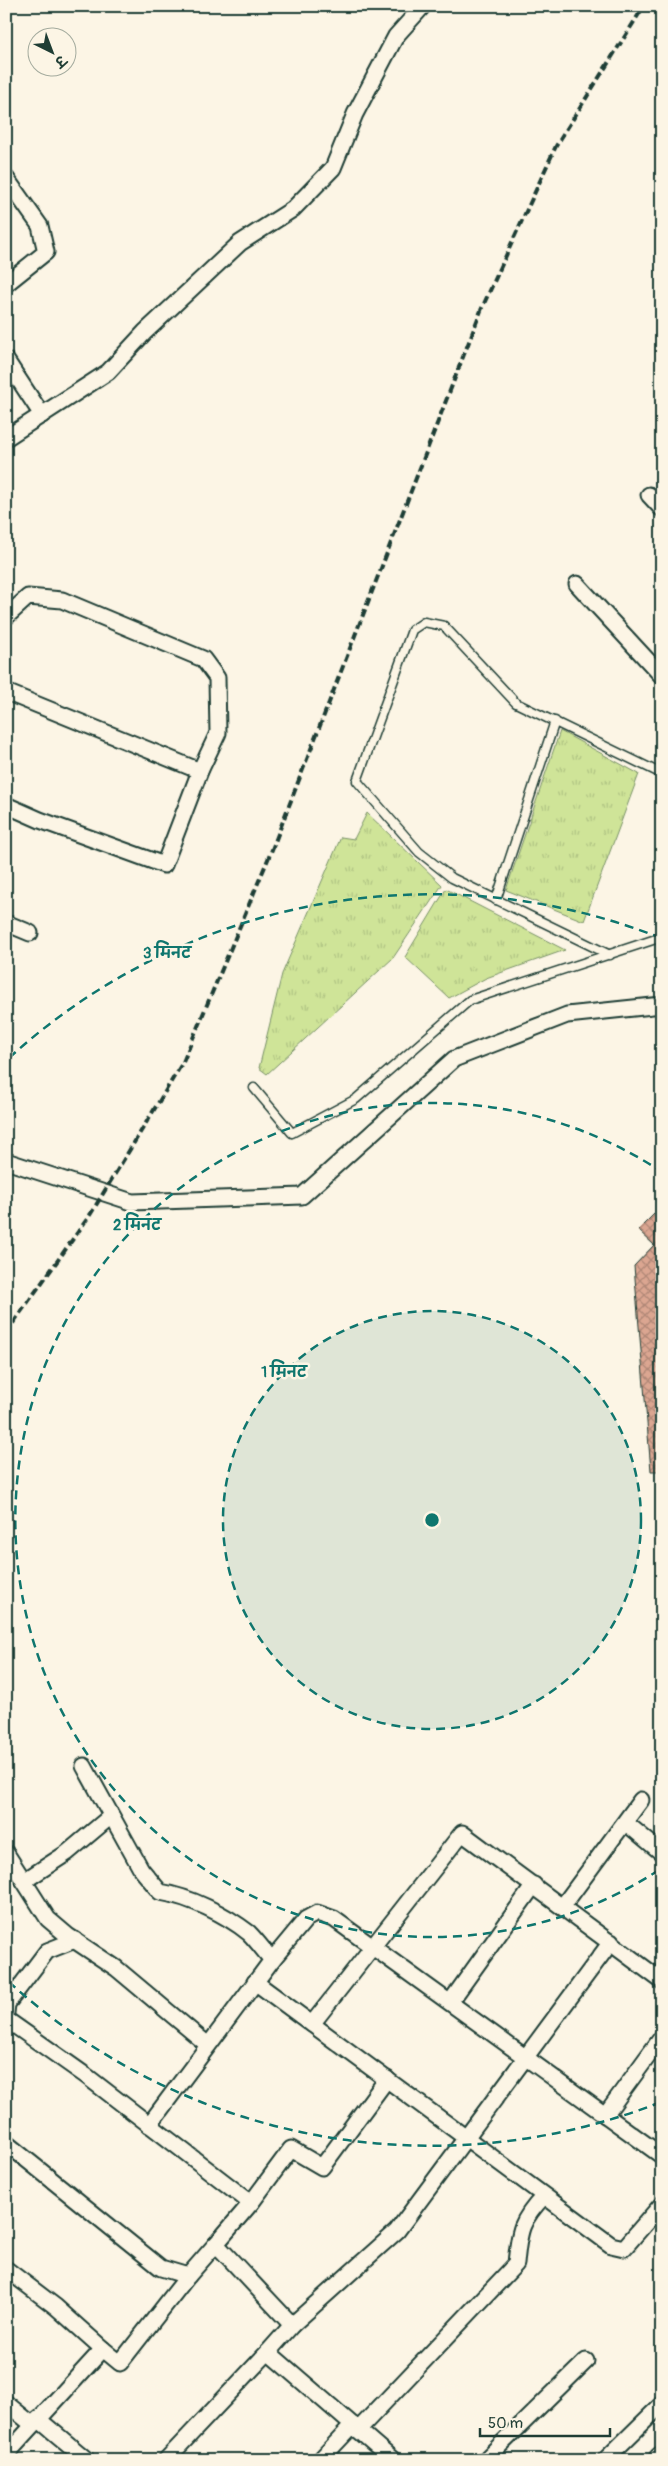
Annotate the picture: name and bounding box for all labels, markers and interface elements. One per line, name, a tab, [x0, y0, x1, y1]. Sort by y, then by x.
north arrow	[28, 28, 78, 78]
text: उ	[50, 51, 71, 72]
text: 3 मिनट	[143, 940, 192, 963]
text: 2 मिनट	[113, 1212, 162, 1235]
text: 1 मिनट	[261, 1359, 308, 1382]
centre of rings	[423, 1511, 441, 1529]
scale bar	[480, 2406, 610, 2438]
text: 50 m	[488, 2414, 523, 2433]

